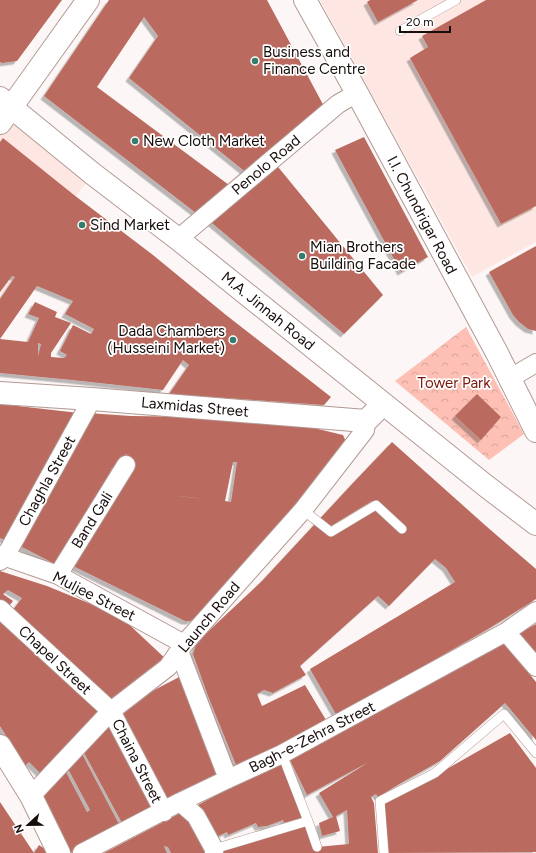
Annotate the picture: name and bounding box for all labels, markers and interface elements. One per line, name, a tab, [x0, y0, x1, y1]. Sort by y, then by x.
scale bar	[400, 8, 450, 34]
text: 20 m	[406, 15, 434, 29]
place label: Business and Finance Centre	[263, 43, 365, 78]
marker: Business and Finance Centre	[250, 56, 260, 66]
street label: Penolo Road	[228, 131, 304, 199]
place label: New Cloth Market	[143, 132, 265, 150]
marker: New Cloth Market	[130, 136, 140, 146]
street label: I.I. Chundrigar Road	[383, 153, 461, 277]
place label: Sind Market	[90, 216, 170, 234]
marker: Sind Market	[77, 220, 87, 230]
place label: Mian Brothers Building Facade	[310, 238, 416, 273]
marker: Mian Brothers Building Facade	[297, 251, 307, 261]
street label: M.A. Jinnah Road	[218, 268, 318, 354]
place label: Dada Chambers (Husseini Market)	[107, 322, 225, 357]
marker: Dada Chambers (Husseini Market)	[228, 335, 238, 345]
park label: Tower Park	[418, 374, 491, 392]
street label: Laxmidas Street	[140, 393, 250, 421]
street label: Chaghla Street	[15, 432, 79, 529]
street label: Band Gali	[68, 488, 116, 552]
street label: Muljee Street	[50, 567, 139, 625]
street label: Launch Road	[174, 578, 244, 656]
street label: Chapel Street	[15, 622, 95, 698]
street label: Bagh-e-Zehra Street	[246, 697, 378, 777]
street label: Chaina Street	[108, 716, 166, 806]
north arrow	[8, 805, 48, 845]
text: N	[12, 822, 27, 835]

